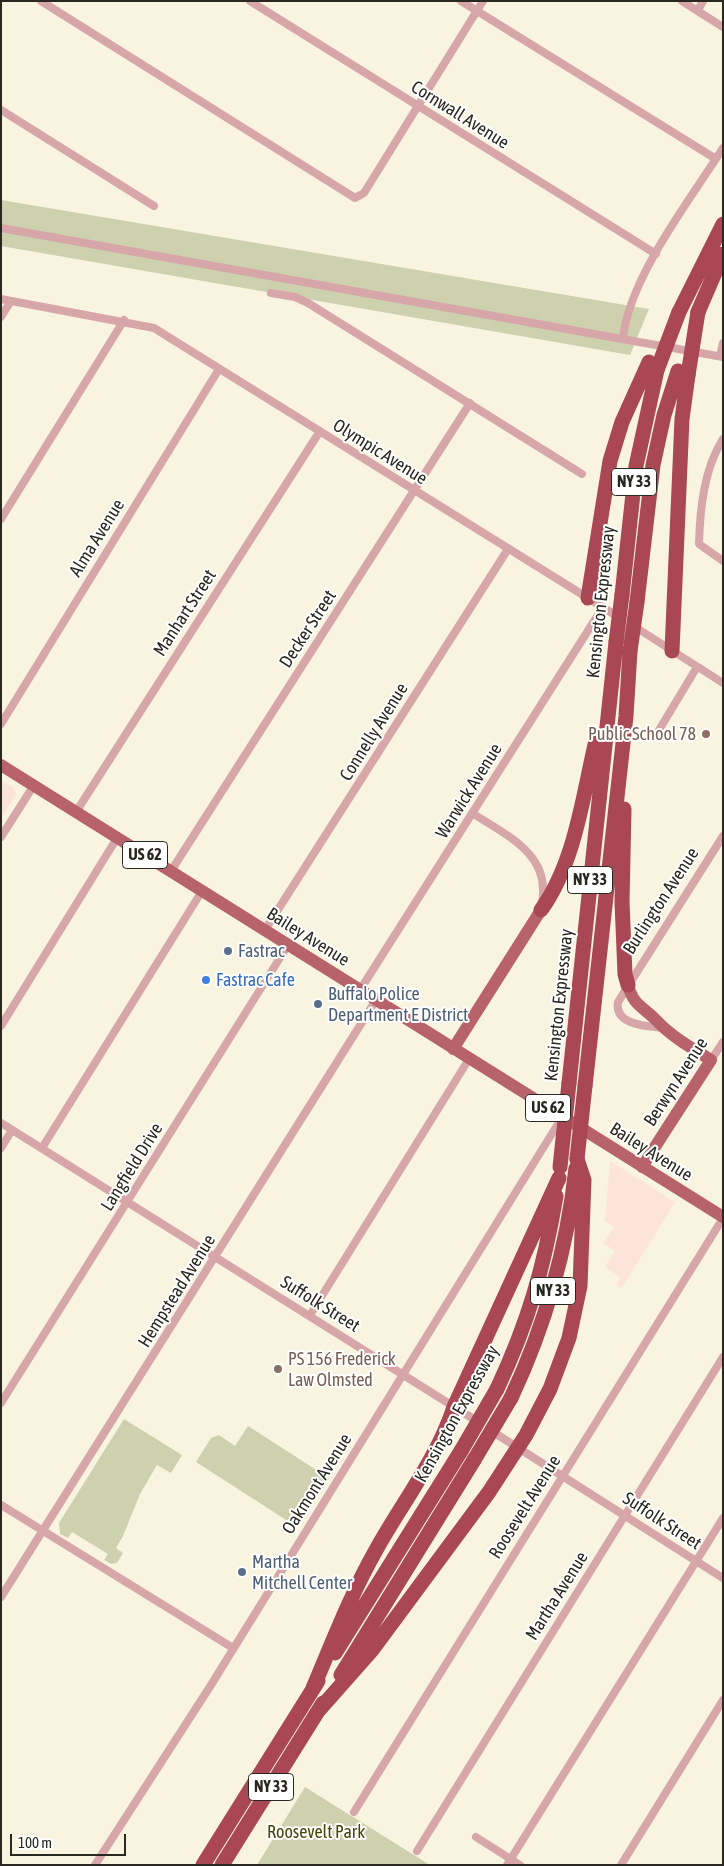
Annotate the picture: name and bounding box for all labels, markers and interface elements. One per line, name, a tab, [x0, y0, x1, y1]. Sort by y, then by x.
street label: Cornwall Avenue	[407, 76, 513, 154]
street label: Olympic Avenue	[329, 414, 431, 490]
road number: NY 33	[612, 468, 656, 496]
street label: Alma Avenue	[65, 495, 129, 581]
street label: Kensington Expressway	[582, 525, 620, 679]
street label: Manhart Street	[149, 566, 221, 660]
street label: Decker Street	[275, 586, 341, 672]
street label: Connelly Avenue	[335, 679, 413, 785]
place label: Public School 78	[588, 723, 696, 745]
marker: Public School 78	[700, 728, 712, 740]
street label: Warwick Avenue	[431, 740, 507, 842]
road number: US 62	[122, 842, 168, 868]
street label: Burlington Avenue	[619, 844, 703, 958]
road number: NY 33	[568, 866, 612, 894]
street label: Bailey Avenue	[263, 903, 353, 971]
street label: Kensington Expressway	[540, 928, 578, 1082]
place label: Fastrac	[238, 940, 285, 962]
marker: Fastrac	[222, 945, 234, 957]
place label: Fastrac Cafe	[216, 969, 295, 991]
marker: Fastrac Cafe	[200, 974, 212, 986]
place label: Buffalo Police Department E District	[328, 983, 468, 1026]
marker: Buffalo Police Department E District	[312, 998, 324, 1010]
street label: Berwyn Avenue	[639, 1034, 713, 1130]
road number: US 62	[526, 1094, 570, 1122]
street label: Bailey Avenue	[606, 1118, 696, 1186]
street label: Langfield Drive	[96, 1119, 168, 1215]
street label: Hempstead Avenue	[134, 1231, 220, 1351]
street label: Suffolk Street	[276, 1271, 364, 1337]
road number: NY 33	[530, 1278, 576, 1304]
street label: Kensington Expressway	[410, 1342, 504, 1486]
place label: PS 156 Frederick Law Olmsted	[288, 1348, 396, 1390]
marker: PS 156 Frederick Law Olmsted	[272, 1363, 284, 1375]
street label: Oakmont Avenue	[278, 1430, 356, 1538]
street label: Roosevelt Avenue	[485, 1451, 565, 1563]
street label: Suffolk Street	[619, 1488, 705, 1554]
street label: Martha Avenue	[521, 1548, 593, 1644]
place label: Martha Mitchell Center	[252, 1551, 352, 1594]
marker: Martha Mitchell Center	[236, 1566, 248, 1578]
road number: NY 33	[248, 1774, 294, 1800]
park label: Roosevelt Park	[267, 1821, 365, 1843]
scale bar	[12, 1824, 129, 1856]
text: 100 m	[18, 1834, 52, 1851]

